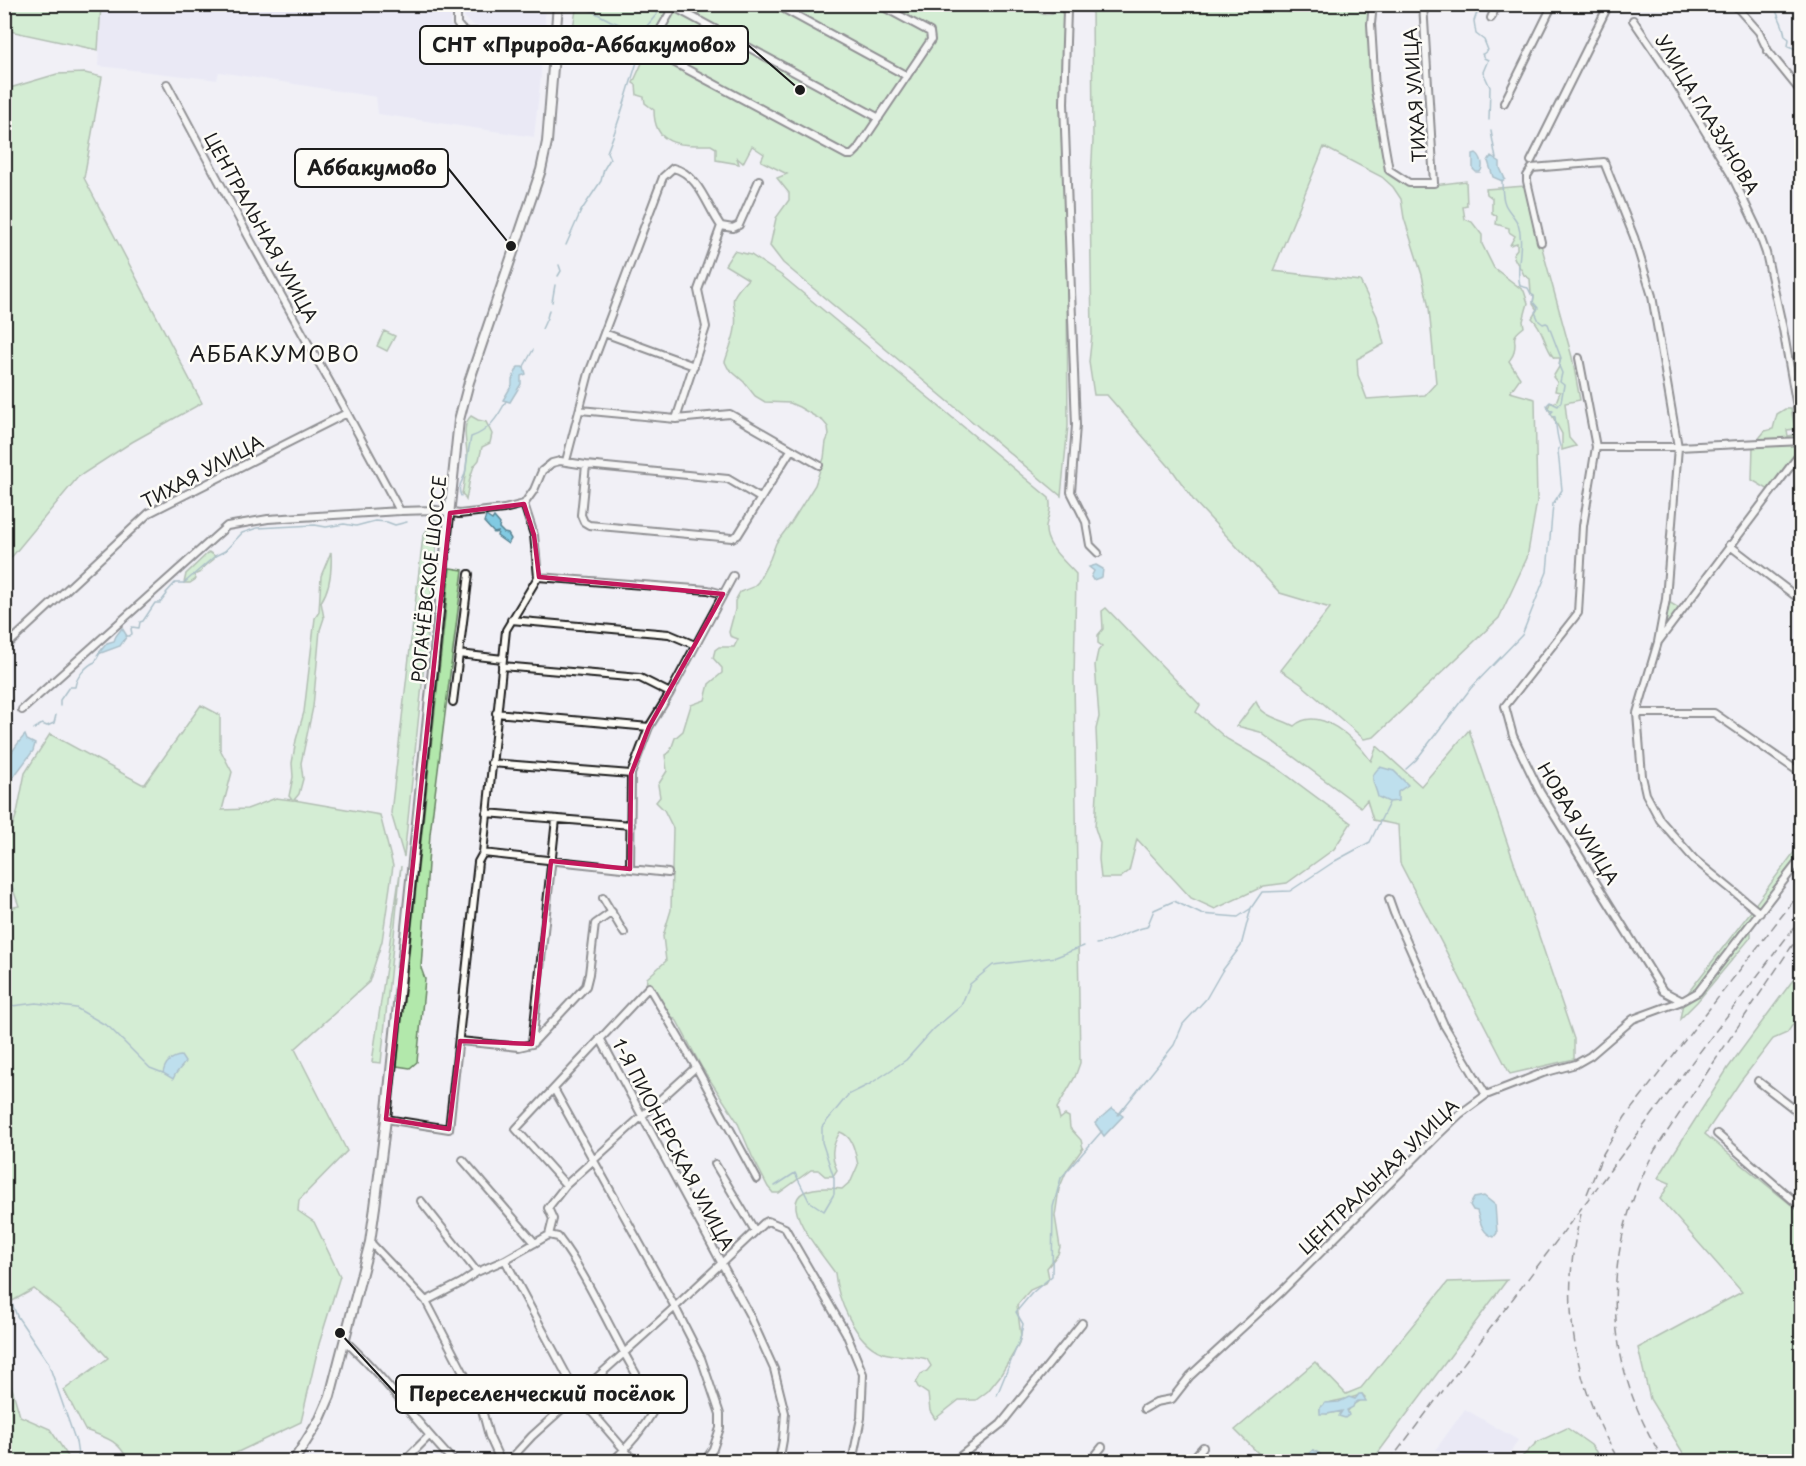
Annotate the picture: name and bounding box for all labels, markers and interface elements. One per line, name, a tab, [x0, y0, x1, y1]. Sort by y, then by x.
callout: СНТ «Природа-Аббакумово»	[420, 26, 748, 64]
street label: ТИХАЯ УЛИЦА	[1396, 27, 1432, 163]
text: СНТ «Природа-Аббакумово»	[432, 29, 736, 59]
street label: УЛИЦА ГЛАЗУНОВА	[1649, 29, 1767, 199]
street label: ЦЕНТРАЛЬНАЯ УЛИЦА	[198, 127, 326, 327]
callout: Аббакумово	[295, 149, 448, 187]
text: Аббакумово	[307, 152, 437, 182]
district label: АББАКУМОВО	[189, 337, 361, 369]
street label: ТИХАЯ УЛИЦА	[136, 427, 268, 515]
street label: РОГАЧЁВСКОЕ ШОССЕ	[404, 474, 452, 684]
street label: НОВАЯ УЛИЦА	[1532, 756, 1626, 890]
street label: 1-Я ПИОНЕРСКАЯ УЛИЦА	[607, 1033, 742, 1255]
street label: ЦЕНТРАЛЬНАЯ УЛИЦА	[1292, 1092, 1464, 1260]
callout: Переселенческий посёлок	[396, 1375, 687, 1413]
text: Переселенческий посёлок	[409, 1378, 675, 1408]

